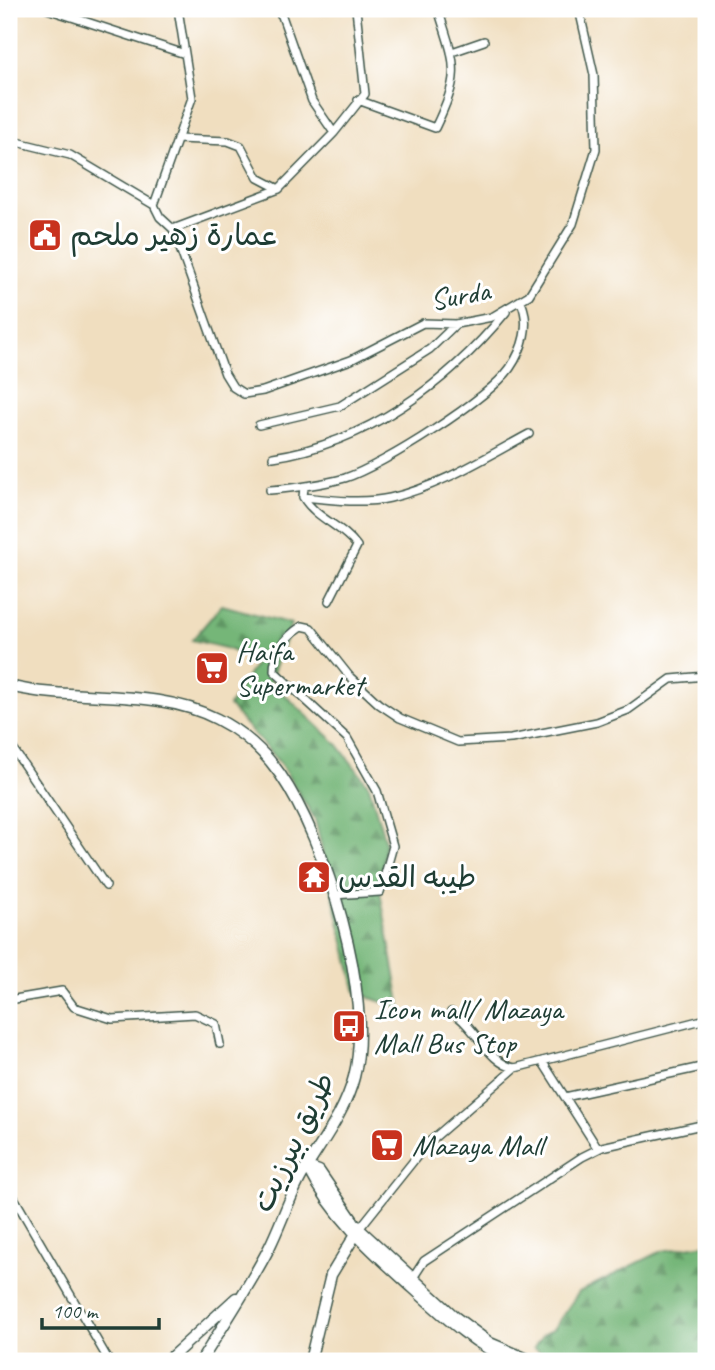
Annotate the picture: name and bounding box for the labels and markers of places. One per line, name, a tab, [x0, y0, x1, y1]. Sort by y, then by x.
public building icon: عمارة زهير ملحم	[26, 216, 64, 254]
place label: عمارة زهير ملحم	[70, 216, 279, 257]
place label: Haifa Supermarket	[236, 632, 368, 704]
supermarket icon: Haifa Supermarket	[193, 649, 231, 687]
temple icon: طيبه القدس	[295, 858, 333, 896]
place label: طيبه القدس	[338, 858, 476, 896]
place label: Icon mall/ Mazaya Mall Bus Stop	[374, 990, 565, 1062]
bus stop icon: Icon mall/ Mazaya Mall Bus Stop	[330, 1007, 368, 1045]
supermarket icon: Mazaya Mall	[368, 1126, 406, 1164]
place label: Mazaya Mall	[412, 1126, 548, 1164]

